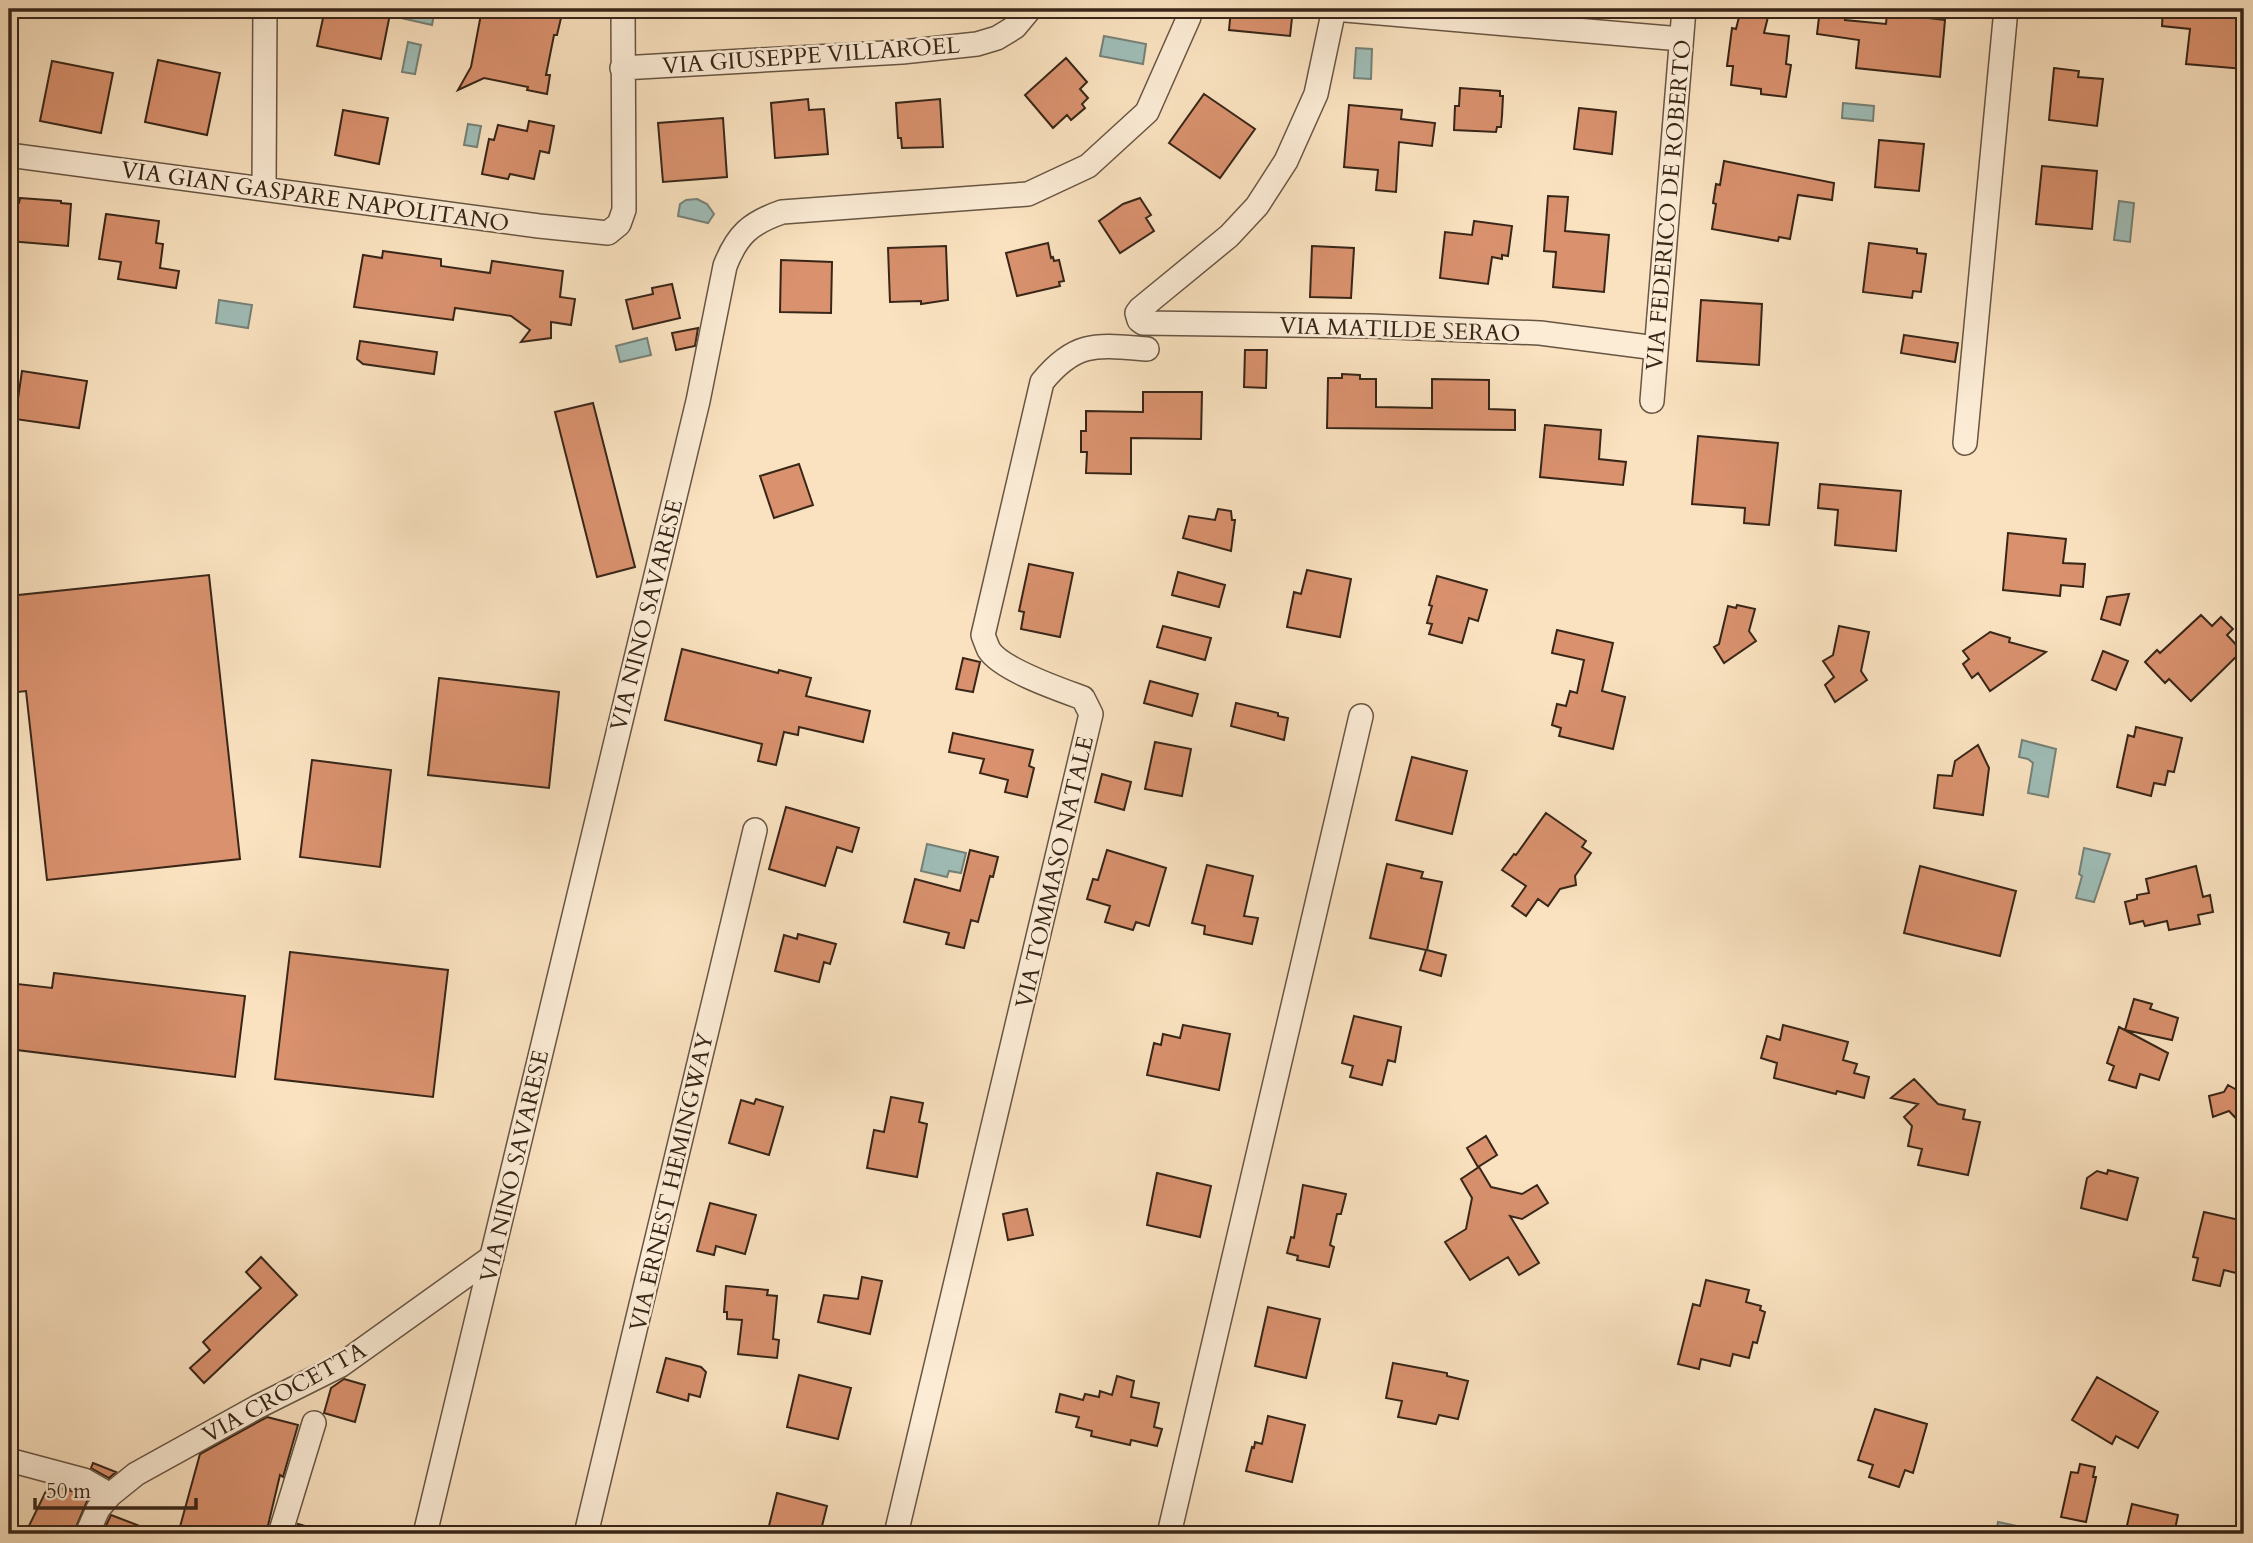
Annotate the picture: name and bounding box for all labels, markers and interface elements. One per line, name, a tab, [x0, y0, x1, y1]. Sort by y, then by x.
street label: VIA GIUSEPPE VILLAROEL	[661, 30, 961, 81]
street label: VIA FEDERICO DE ROBERTO	[1639, 38, 1698, 372]
street label: VIA GIAN GASPARE NAPOLITANO	[119, 154, 511, 239]
street label: VIA MATILDE SERAO	[1279, 310, 1521, 349]
street label: VIA NINO SAVARESE	[603, 496, 690, 734]
street label: VIA TOMMASO NATALE	[1008, 733, 1101, 1011]
street label: VIA ERNEST HEMINGWAY	[622, 1029, 721, 1334]
street label: VIA NINO SAVARESE	[473, 1047, 556, 1285]
street label: VIA CROCETTA	[197, 1334, 372, 1450]
scale bar	[35, 1466, 196, 1510]
text: 50 m	[46, 1477, 91, 1506]

